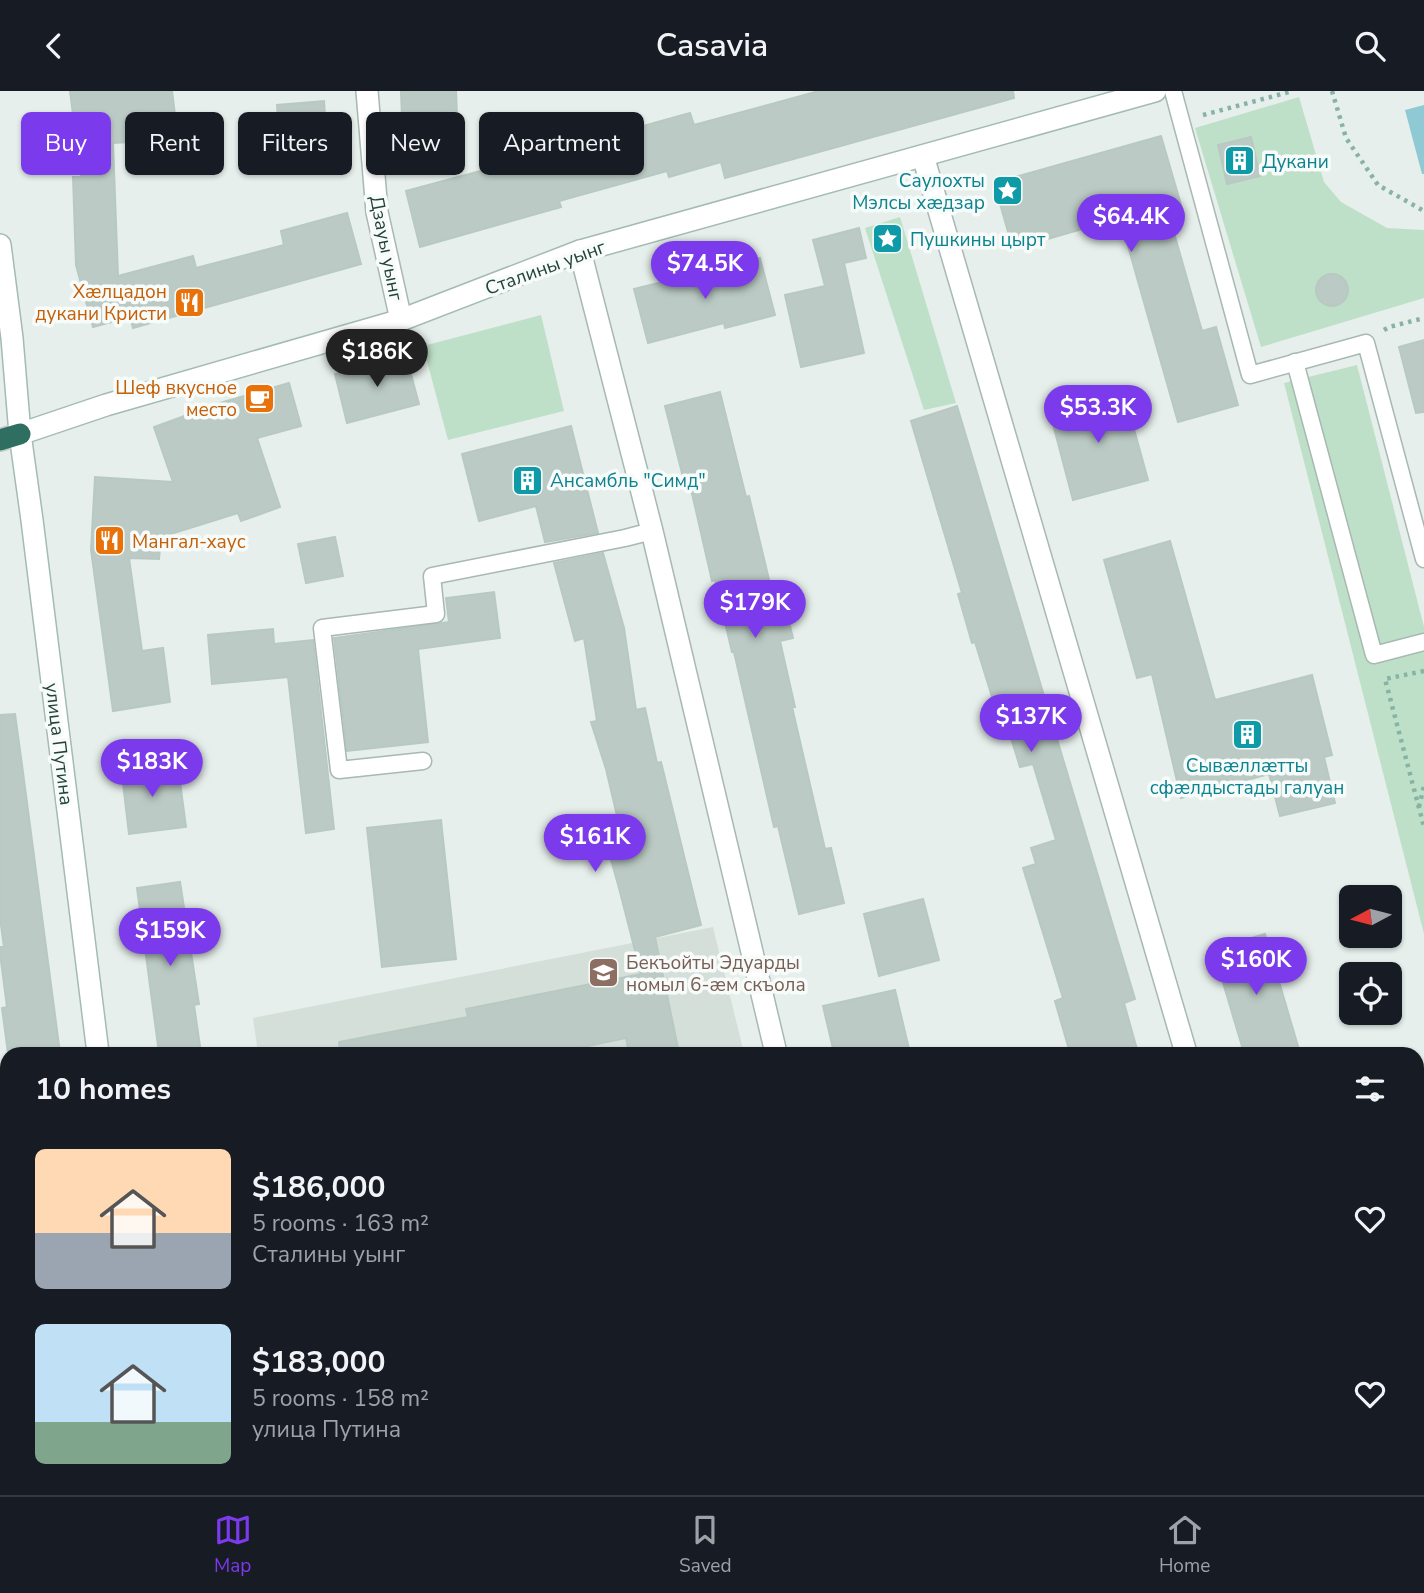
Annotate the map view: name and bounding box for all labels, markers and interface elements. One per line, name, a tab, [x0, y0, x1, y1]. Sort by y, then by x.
text: Casavia	[656, 24, 768, 67]
icon: back	[35, 27, 73, 65]
icon: search	[1351, 27, 1389, 65]
chip: Buy	[21, 112, 111, 175]
chip: Rent	[125, 112, 224, 175]
chip: Filters	[238, 112, 352, 175]
chip: New	[366, 112, 465, 175]
chip: Apartment	[479, 112, 644, 175]
building icon: Дукани	[1222, 144, 1256, 178]
place label: Дукани	[1262, 149, 1329, 175]
place label: Саулохты Мэлсы хæдзар	[852, 168, 985, 216]
place icon: Саулохты Мэлсы хæдзар	[991, 174, 1025, 208]
street label: Дзауы уынг	[363, 193, 409, 303]
pin: $64.4K	[1074, 195, 1188, 254]
text: $64.4K	[1093, 201, 1169, 232]
place icon: Пушкины цырт	[870, 222, 904, 256]
place label: Пушкины цырт	[910, 227, 1046, 253]
street label: Сталины уынг	[481, 234, 609, 302]
pin: $74.5K	[648, 241, 762, 301]
text: $74.5K	[667, 248, 743, 279]
place label: Хæлцадон дукани Кристи	[35, 279, 167, 327]
restaurant icon: Хæлцадон дукани Кристи	[173, 285, 207, 319]
pin: $186K	[328, 329, 426, 389]
text: $186K	[342, 336, 412, 367]
place label: Шеф вкусное место	[115, 375, 237, 423]
cafe icon: Шеф вкусное место	[243, 381, 277, 415]
pin: $53.3K	[1041, 385, 1155, 445]
text: $53.3K	[1060, 392, 1136, 423]
building icon: Ансамбль "Симд"	[510, 463, 544, 497]
place label: Ансамбль "Симд"	[550, 468, 706, 494]
restaurant icon: Мангал-хаус	[92, 524, 126, 558]
place label: Мангал-хаус	[132, 529, 246, 555]
pin: $179K	[706, 581, 804, 640]
text: $179K	[720, 587, 790, 618]
street label: улица Путина	[39, 681, 79, 807]
pin: $137K	[982, 695, 1080, 754]
text: $137K	[996, 701, 1066, 732]
building icon: Сывæллæтты сфæлдыстады галуан	[1230, 717, 1264, 751]
pin: $183K	[103, 739, 201, 799]
text: $183K	[117, 746, 187, 777]
place label: Сывæллæтты сфæлдыстады галуан	[1150, 753, 1344, 801]
pin: $161K	[546, 815, 644, 874]
text: $161K	[560, 821, 630, 852]
north arrow	[1339, 885, 1402, 949]
map controls	[1339, 885, 1402, 1025]
pin: $159K	[121, 909, 219, 968]
text: $159K	[135, 915, 205, 946]
pin: $160K	[1207, 937, 1305, 997]
text: $160K	[1221, 944, 1291, 975]
place label: Бекъойты Эдуарды номыл 6-æм скъола	[626, 950, 806, 998]
school or university icon: Бекъойты Эдуарды номыл 6-æм скъола	[586, 956, 620, 990]
button: locate	[1339, 962, 1402, 1025]
text: 10 homes	[35, 1069, 171, 1110]
icon: filters	[1351, 1070, 1389, 1108]
text: $186,000	[252, 1167, 385, 1208]
icon: home	[91, 1177, 175, 1261]
icon: heart	[1351, 1200, 1389, 1238]
text: 5 rooms · 163 m²	[252, 1208, 429, 1239]
text: Сталины уынг	[252, 1239, 405, 1270]
text: $183,000	[252, 1342, 385, 1383]
icon: home	[91, 1352, 175, 1436]
icon: heart	[1351, 1375, 1389, 1413]
text: 5 rooms · 158 m²	[252, 1383, 429, 1414]
text: улица Путина	[252, 1414, 401, 1445]
tab: Map	[214, 1511, 252, 1579]
tab: Saved	[679, 1511, 732, 1579]
tab: Home	[1159, 1511, 1210, 1579]

